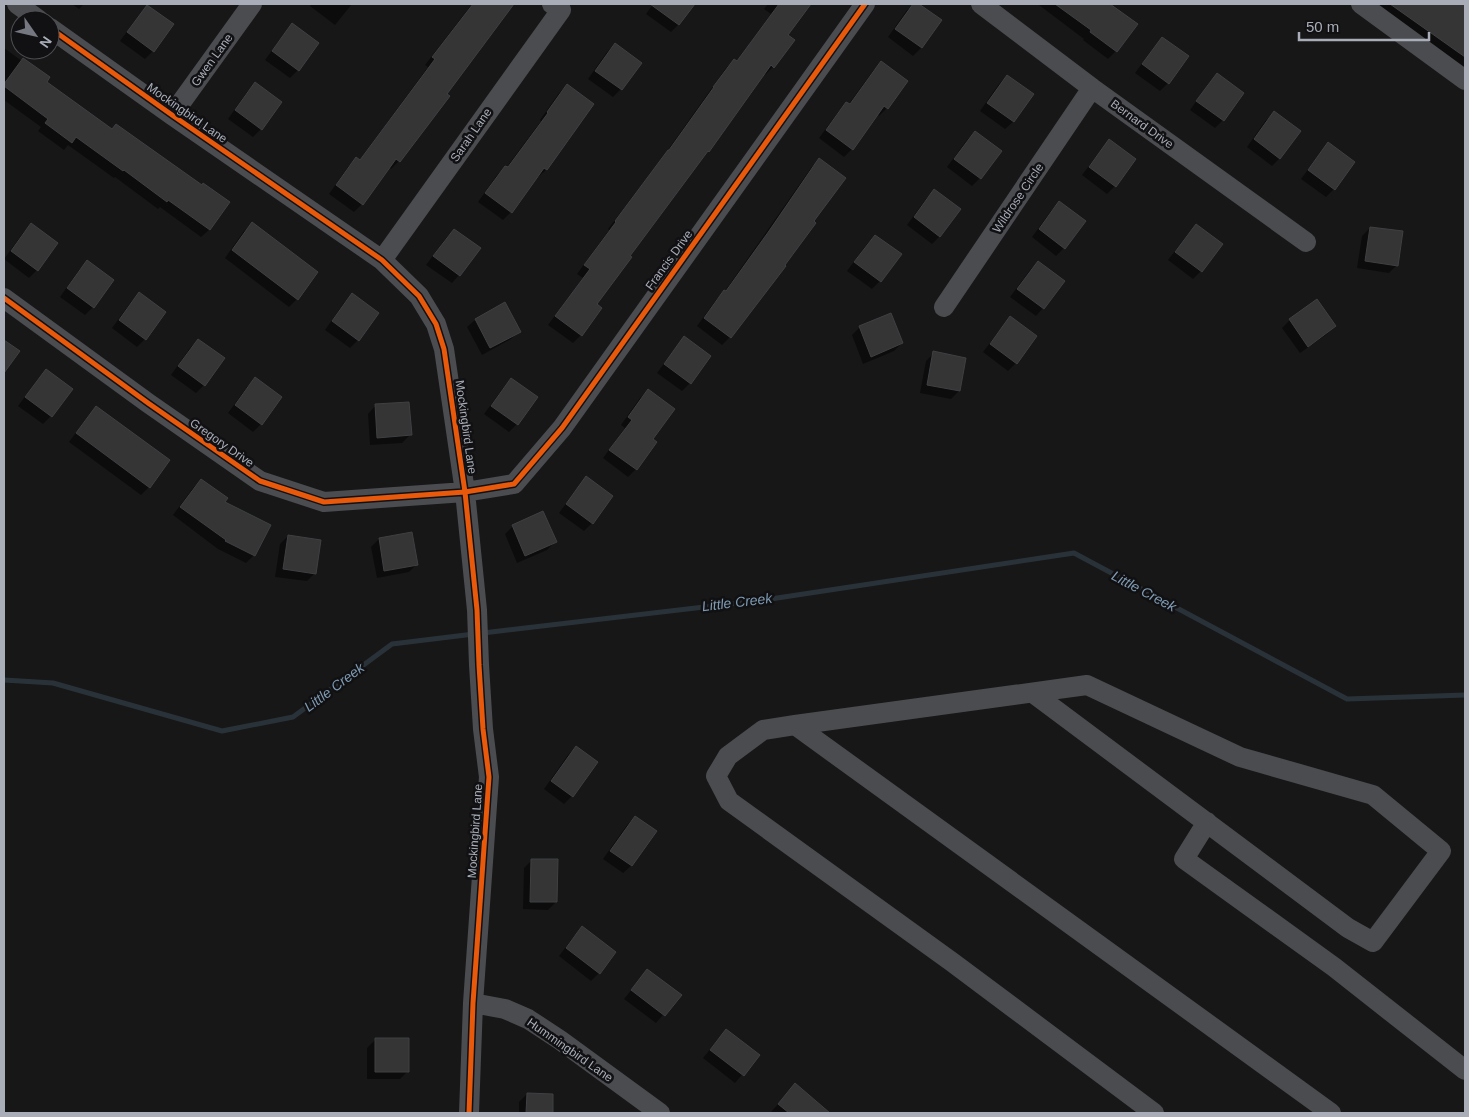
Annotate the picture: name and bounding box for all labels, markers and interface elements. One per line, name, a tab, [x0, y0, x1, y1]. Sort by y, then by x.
north arrow	[10, 10, 60, 60]
scale bar	[1299, 10, 1429, 42]
text: 50 m	[1306, 18, 1339, 35]
street label: Gwen Lane	[188, 31, 236, 89]
text: N	[36, 34, 55, 51]
street label: Mockingbird Lane	[144, 80, 230, 146]
street label: Bernard Drive	[1108, 97, 1176, 152]
street label: Sarah Lane	[447, 105, 495, 164]
street label: Wildrose Circle	[990, 160, 1047, 235]
street label: Francis Drive	[643, 227, 696, 293]
street label: Mockingbird Lane	[452, 379, 480, 475]
street label: Gregory Drive	[187, 416, 257, 470]
water label: Little Creek	[1109, 567, 1180, 615]
water label: Little Creek	[701, 590, 774, 614]
water label: Little Creek	[301, 659, 368, 715]
street label: Mockingbird Lane	[465, 783, 485, 879]
street label: Hummingbird Lane	[524, 1015, 616, 1085]

